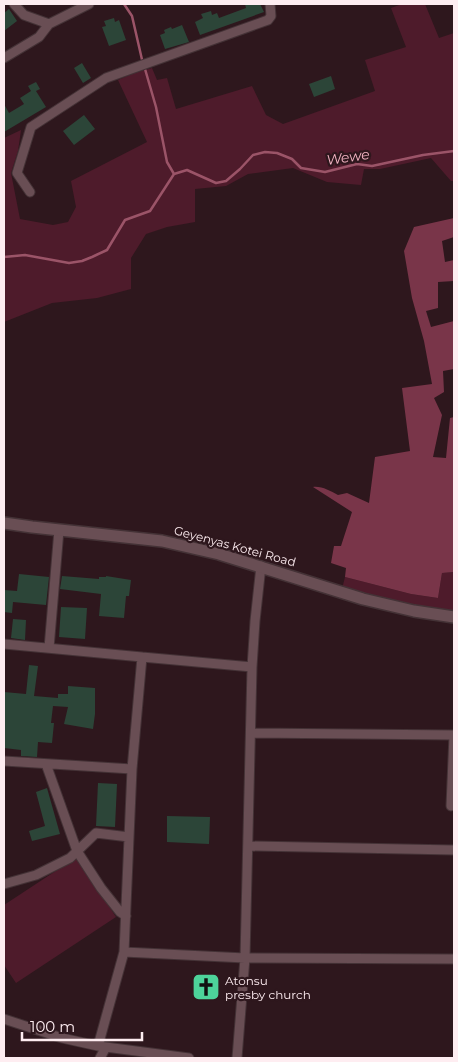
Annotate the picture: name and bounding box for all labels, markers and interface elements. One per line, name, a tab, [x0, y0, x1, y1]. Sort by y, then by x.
water label: Wewe	[325, 145, 371, 169]
street label: Geyenyas Kotei Road	[172, 522, 298, 570]
church icon: Atonsu presby church	[191, 972, 221, 1002]
place label: Atonsu presby church	[225, 973, 311, 1002]
scale bar	[22, 1010, 142, 1042]
text: 100 m	[30, 1017, 75, 1036]

